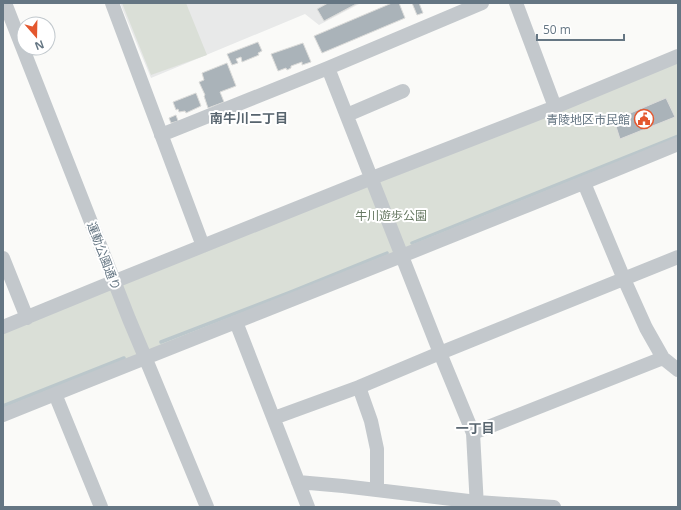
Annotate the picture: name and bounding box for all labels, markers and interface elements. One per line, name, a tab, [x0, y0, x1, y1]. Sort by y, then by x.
north arrow	[16, 16, 56, 56]
scale bar	[537, 16, 624, 42]
text: 50 m	[543, 21, 571, 38]
text: N	[33, 37, 46, 54]
public building icon: 青陵地区市民館	[633, 108, 655, 130]
district label: 南牛川二丁目	[210, 109, 288, 127]
place label: 青陵地区市民館	[546, 111, 630, 128]
park label: 牛川遊歩公園	[355, 207, 427, 224]
street label: 運動公園通り	[83, 219, 125, 293]
district label: 一丁目	[455, 419, 495, 437]

